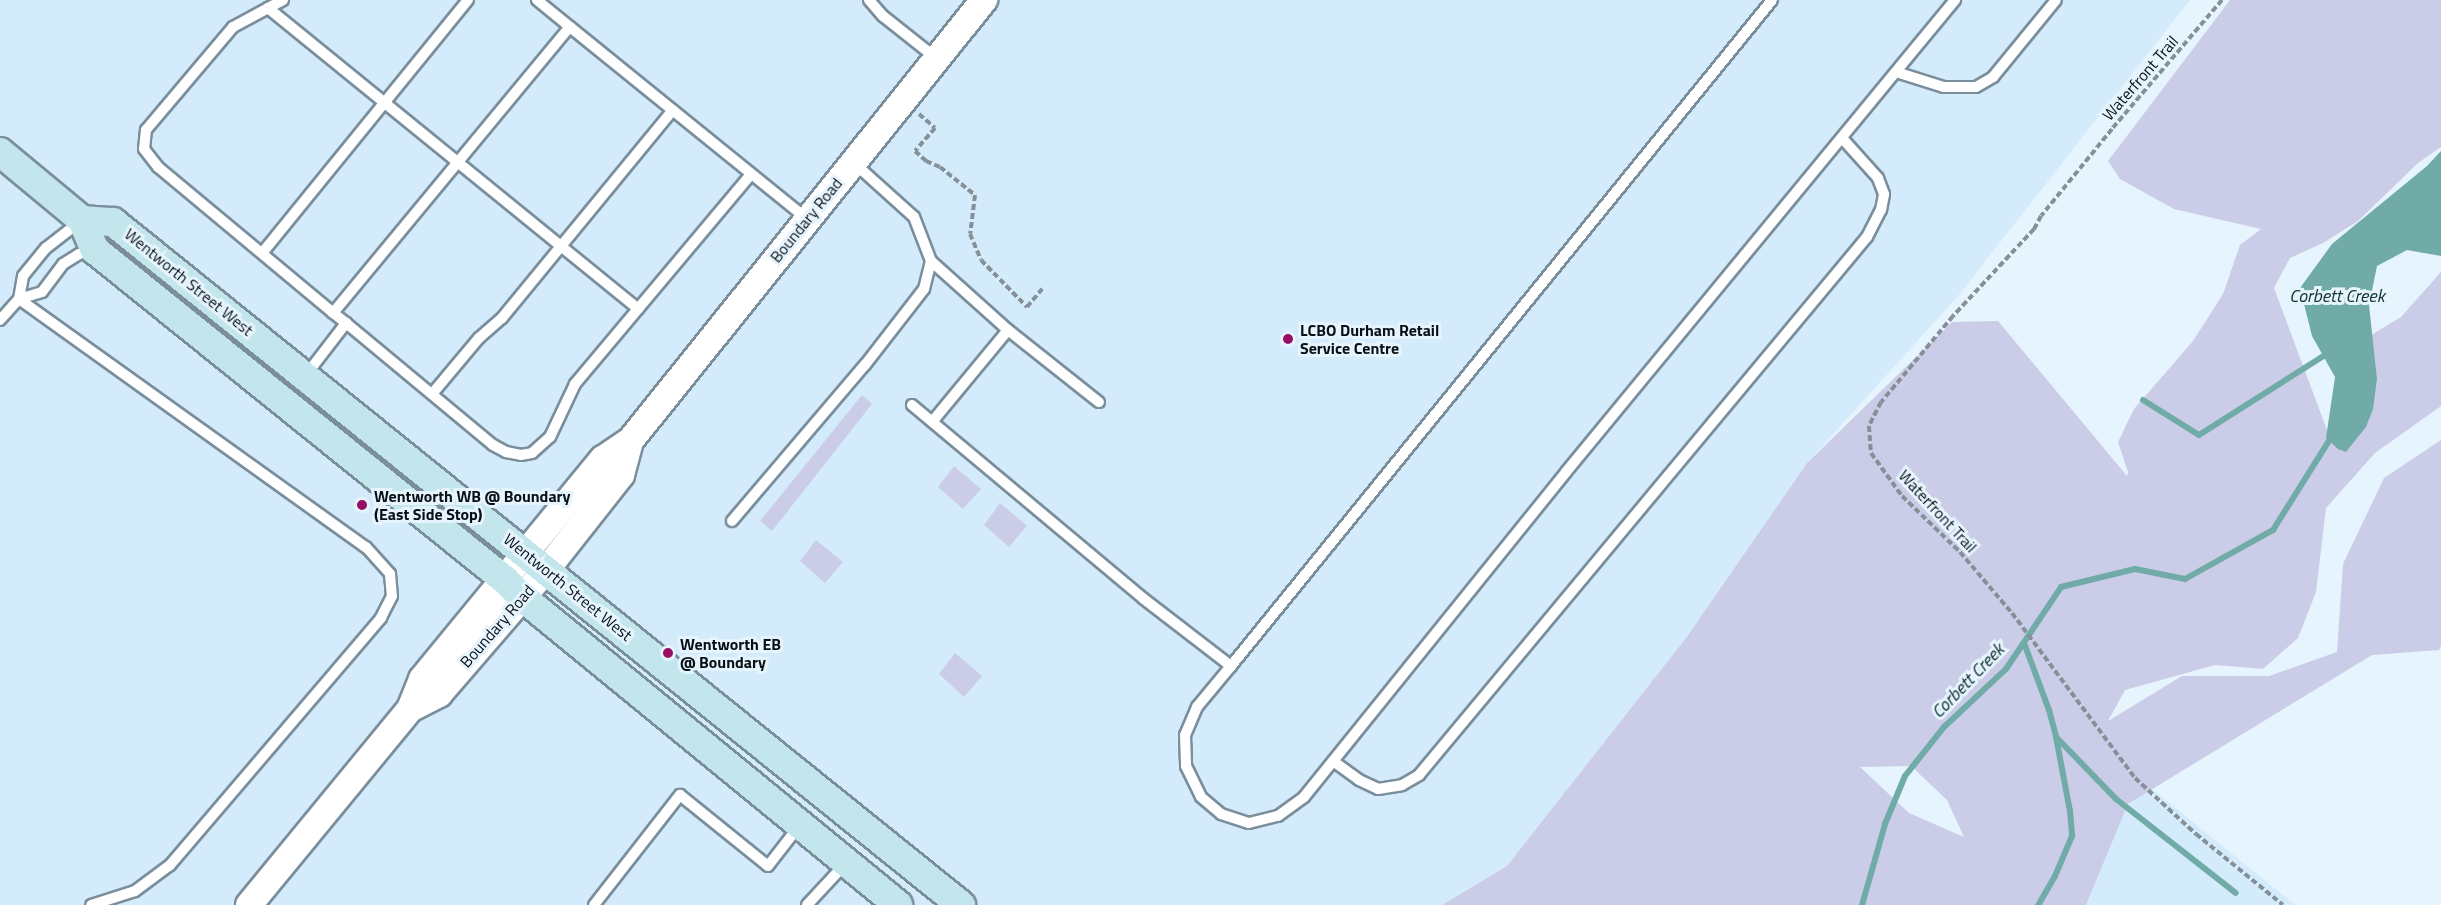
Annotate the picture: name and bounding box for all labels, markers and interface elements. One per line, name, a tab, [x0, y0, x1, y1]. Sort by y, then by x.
street label: Waterfront Trail	[2098, 32, 2182, 124]
street label: Boundary Road	[766, 174, 846, 266]
street label: Wentworth Street West	[121, 224, 257, 340]
water label: Corbett Creek	[2289, 285, 2385, 307]
place label: LCBO Durham Retail Service Centre	[1300, 320, 1439, 358]
marker: LCBO Durham Retail Service Centre	[1281, 332, 1295, 346]
street label: Waterfront Trail	[1895, 466, 1981, 556]
place label: Wentworth WB @ Boundary (East Side Stop)	[374, 486, 571, 524]
marker: Wentworth WB @ Boundary (East Side Stop)	[355, 498, 369, 512]
street label: Wentworth Street West	[500, 529, 636, 645]
street label: Boundary Road	[456, 581, 538, 671]
place label: Wentworth EB @ Boundary	[680, 634, 781, 672]
water label: Corbett Creek	[1927, 639, 2009, 723]
marker: Wentworth EB @ Boundary	[661, 646, 675, 660]

